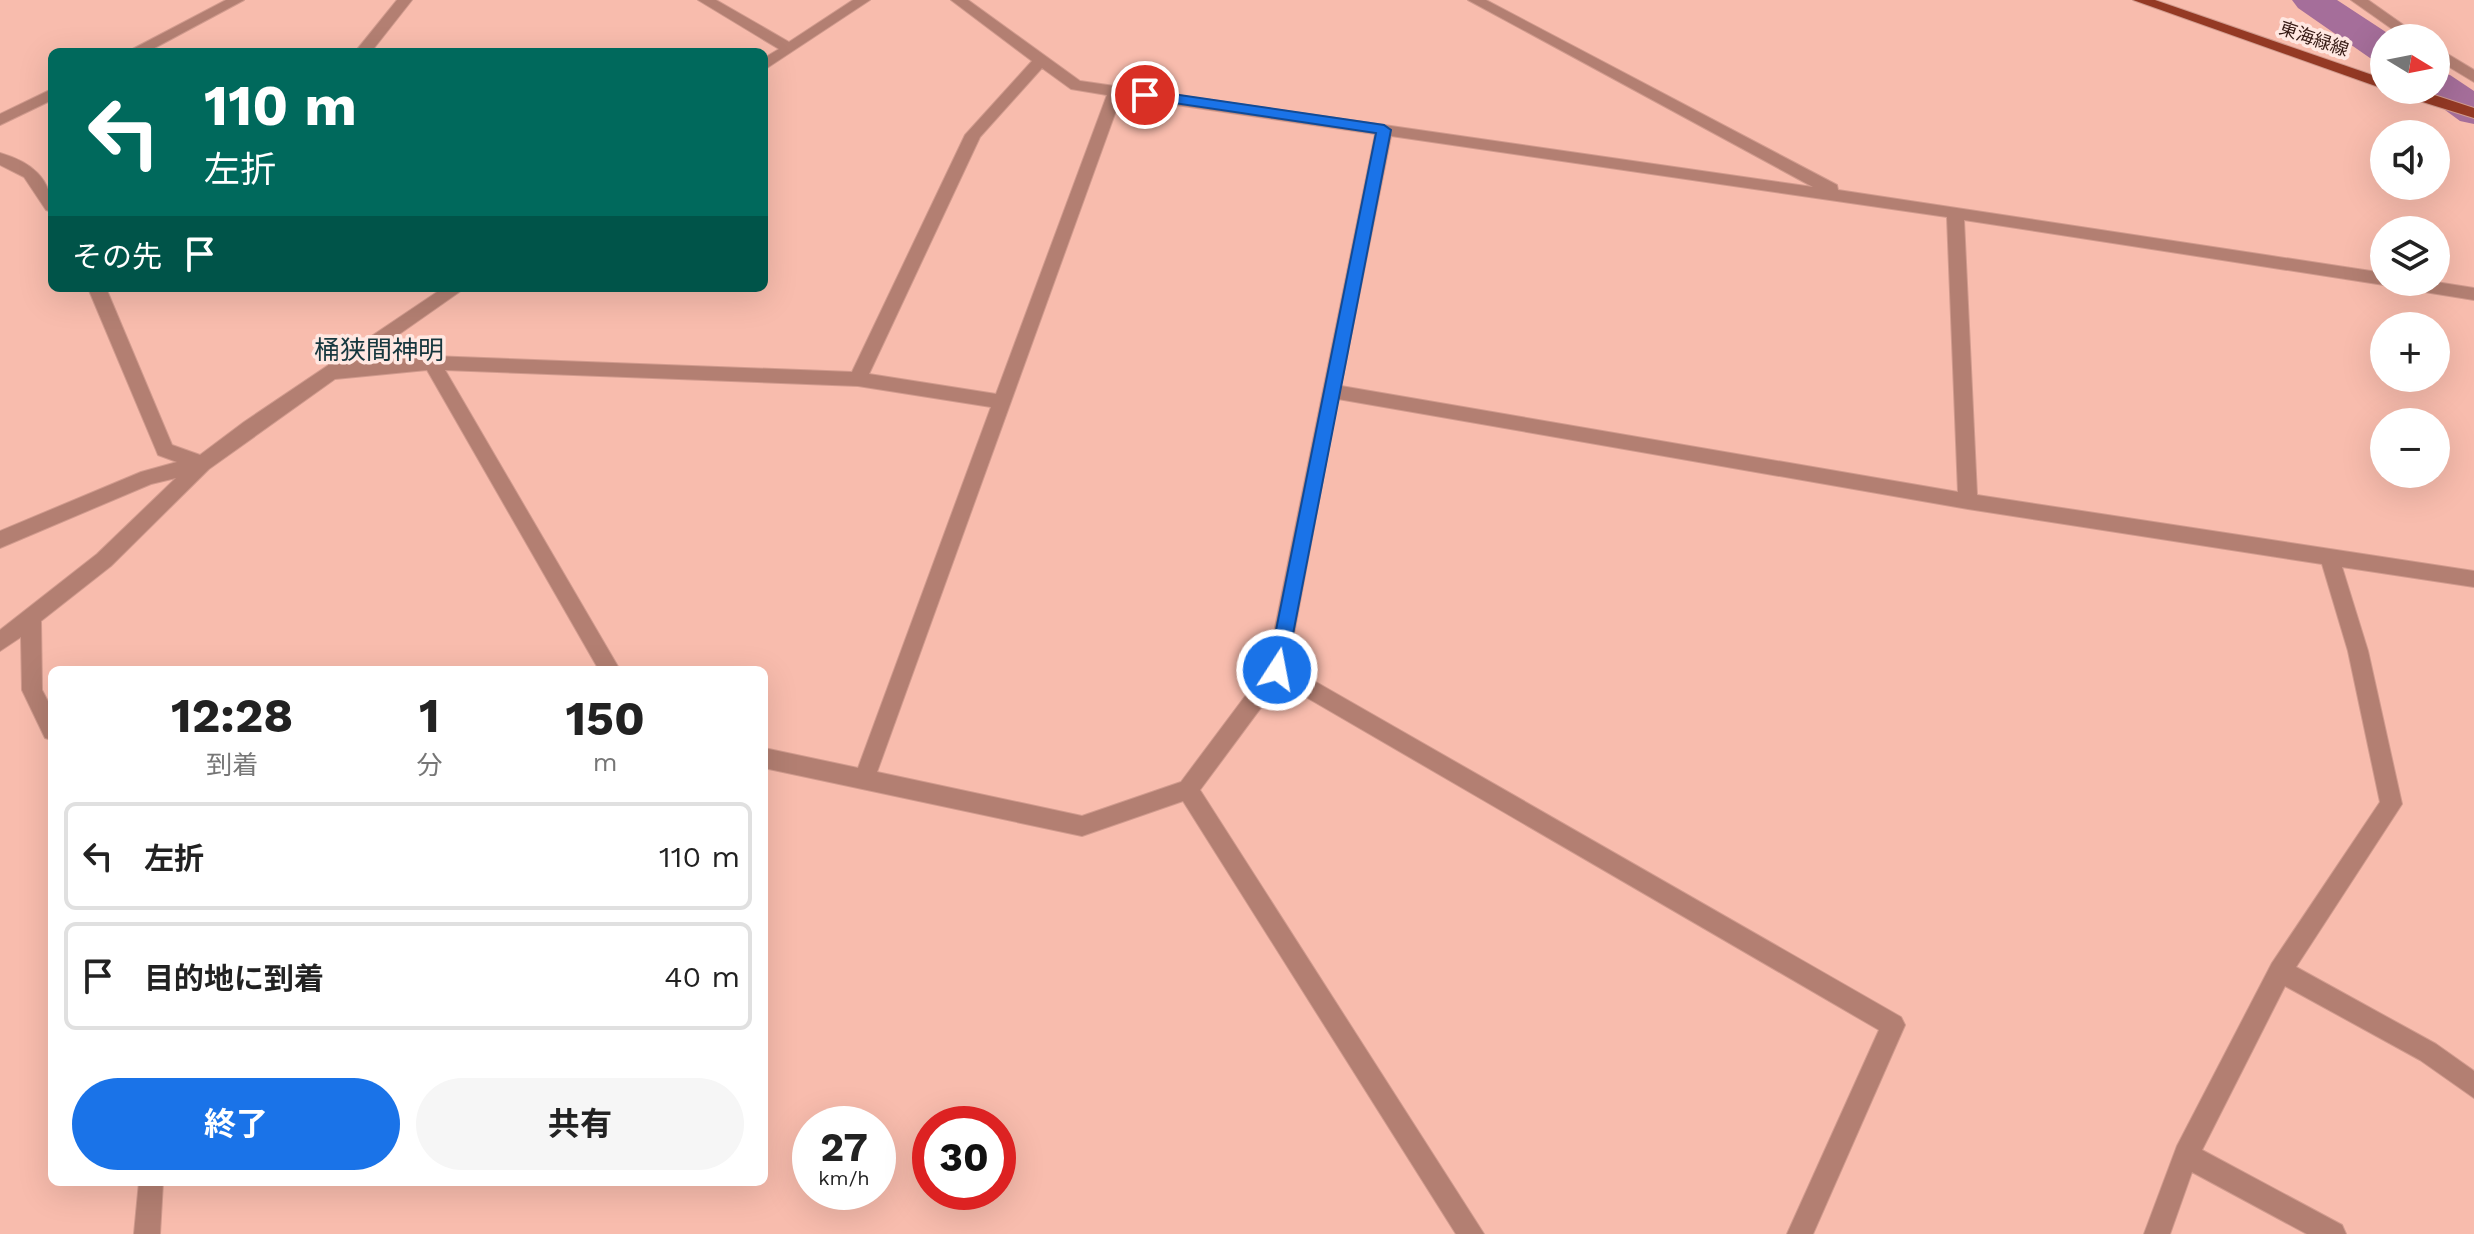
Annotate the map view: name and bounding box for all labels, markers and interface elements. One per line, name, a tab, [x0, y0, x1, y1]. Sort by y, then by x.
street label: 東海緑線	[2277, 17, 2352, 60]
north arrow	[2370, 24, 2450, 104]
map controls	[2370, 24, 2450, 488]
pin	[1111, 61, 1179, 129]
text: 110 m	[204, 73, 357, 139]
icon: arrive	[1123, 73, 1167, 117]
icon: left	[72, 80, 176, 184]
button: sound	[2370, 120, 2450, 200]
text: 左折	[204, 149, 276, 191]
button: layers	[2370, 216, 2450, 296]
icon: arrive	[178, 232, 222, 276]
text: その先	[72, 239, 162, 274]
button: +	[2370, 312, 2450, 392]
district label: 桶狭間神明	[314, 335, 444, 365]
button: −	[2370, 408, 2450, 488]
position arrow	[1235, 628, 1319, 712]
text: 12:28	[171, 687, 293, 744]
text: 1	[419, 687, 440, 744]
text: 150	[565, 690, 645, 747]
text: m	[593, 747, 618, 777]
text: 到着	[206, 750, 258, 780]
text: 分	[416, 750, 442, 780]
icon: left	[76, 834, 120, 878]
text: 110 m	[659, 839, 740, 874]
text: 左折	[144, 841, 204, 876]
icon: arrive	[76, 954, 120, 998]
text: 40 m	[664, 959, 740, 994]
text: 目的地に到着	[144, 961, 324, 996]
button: 終了	[72, 1078, 400, 1170]
button: 共有	[416, 1078, 744, 1170]
speed limit sign: 30	[912, 1106, 1016, 1210]
text: 27	[820, 1124, 868, 1171]
text: km/h	[818, 1166, 870, 1190]

